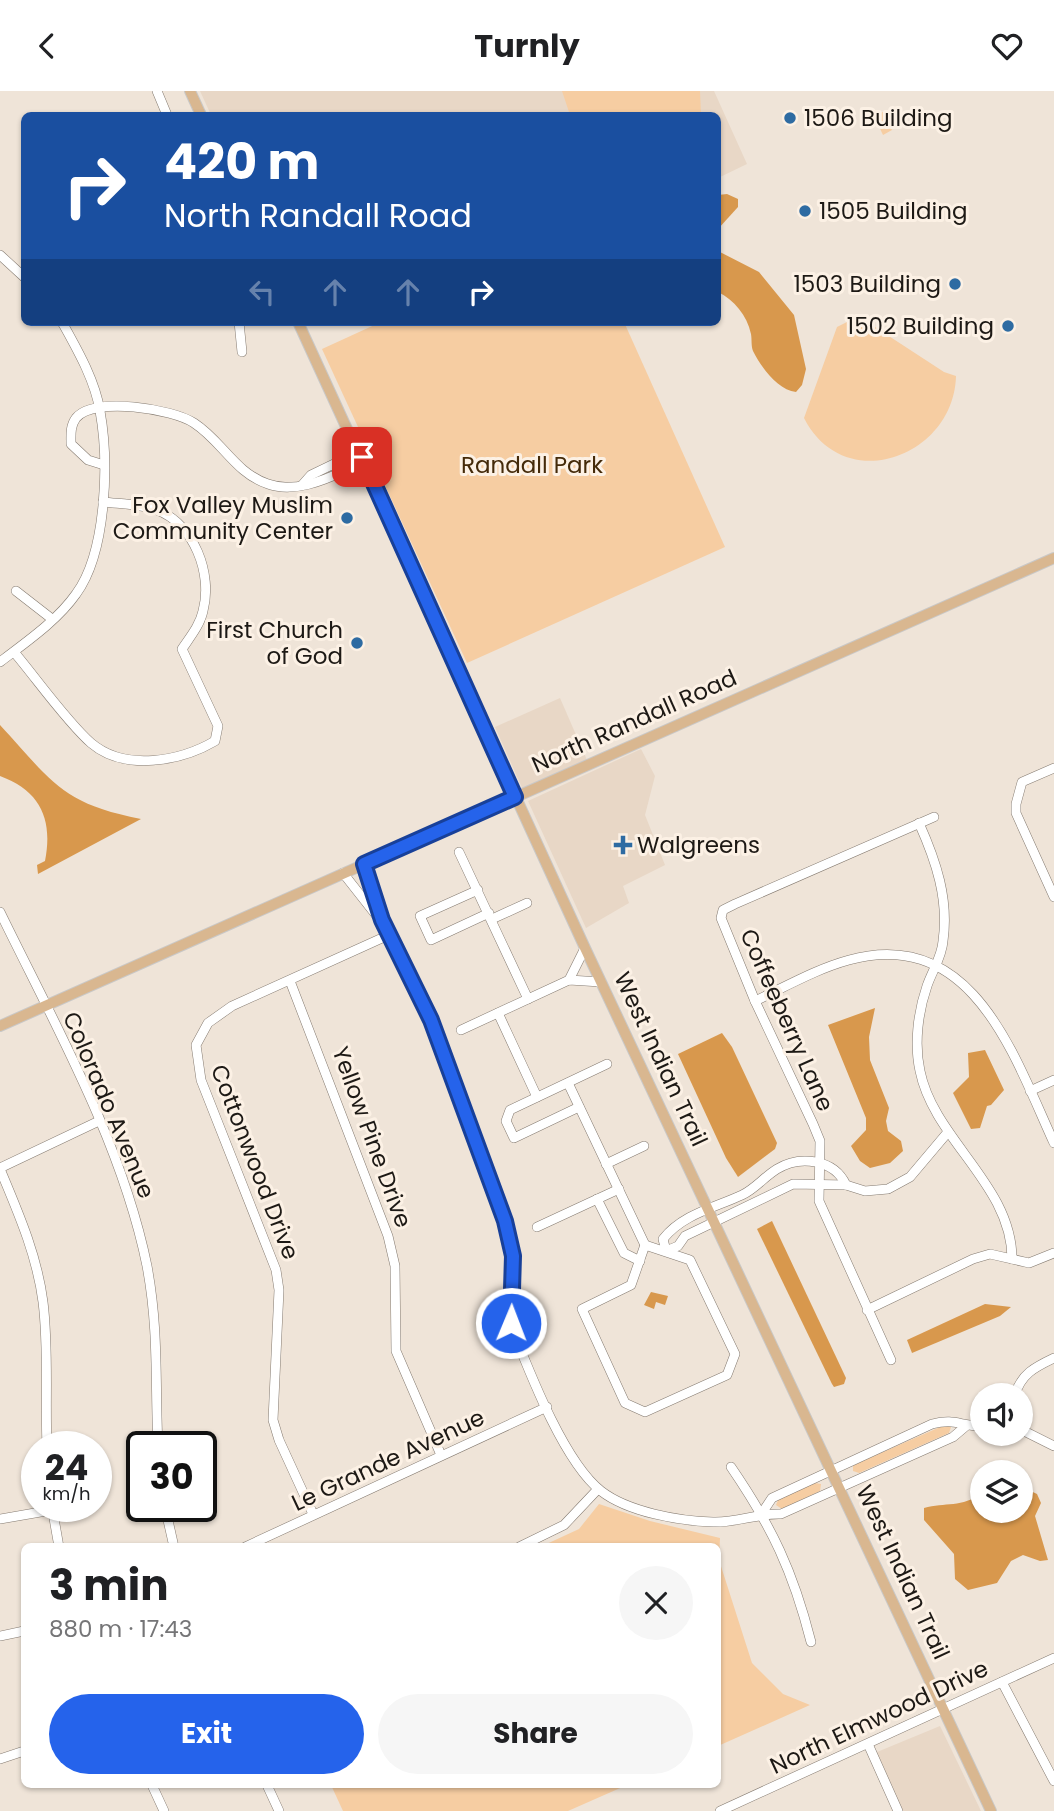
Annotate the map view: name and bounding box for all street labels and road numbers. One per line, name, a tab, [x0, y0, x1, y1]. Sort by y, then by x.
street label: North Randall Road	[526, 661, 742, 781]
street label: Coffeeberry Lane	[732, 924, 842, 1116]
street label: West Indian Trail	[607, 967, 715, 1151]
street label: Colorado Avenue	[55, 1007, 163, 1203]
street label: Yellow Pine Drive	[324, 1042, 420, 1232]
street label: Cottonwood Drive	[203, 1060, 307, 1264]
street label: Le Grande Avenue	[286, 1401, 490, 1519]
street label: West Indian Trail	[849, 1480, 957, 1664]
street label: North Elmwood Drive	[765, 1652, 993, 1782]

